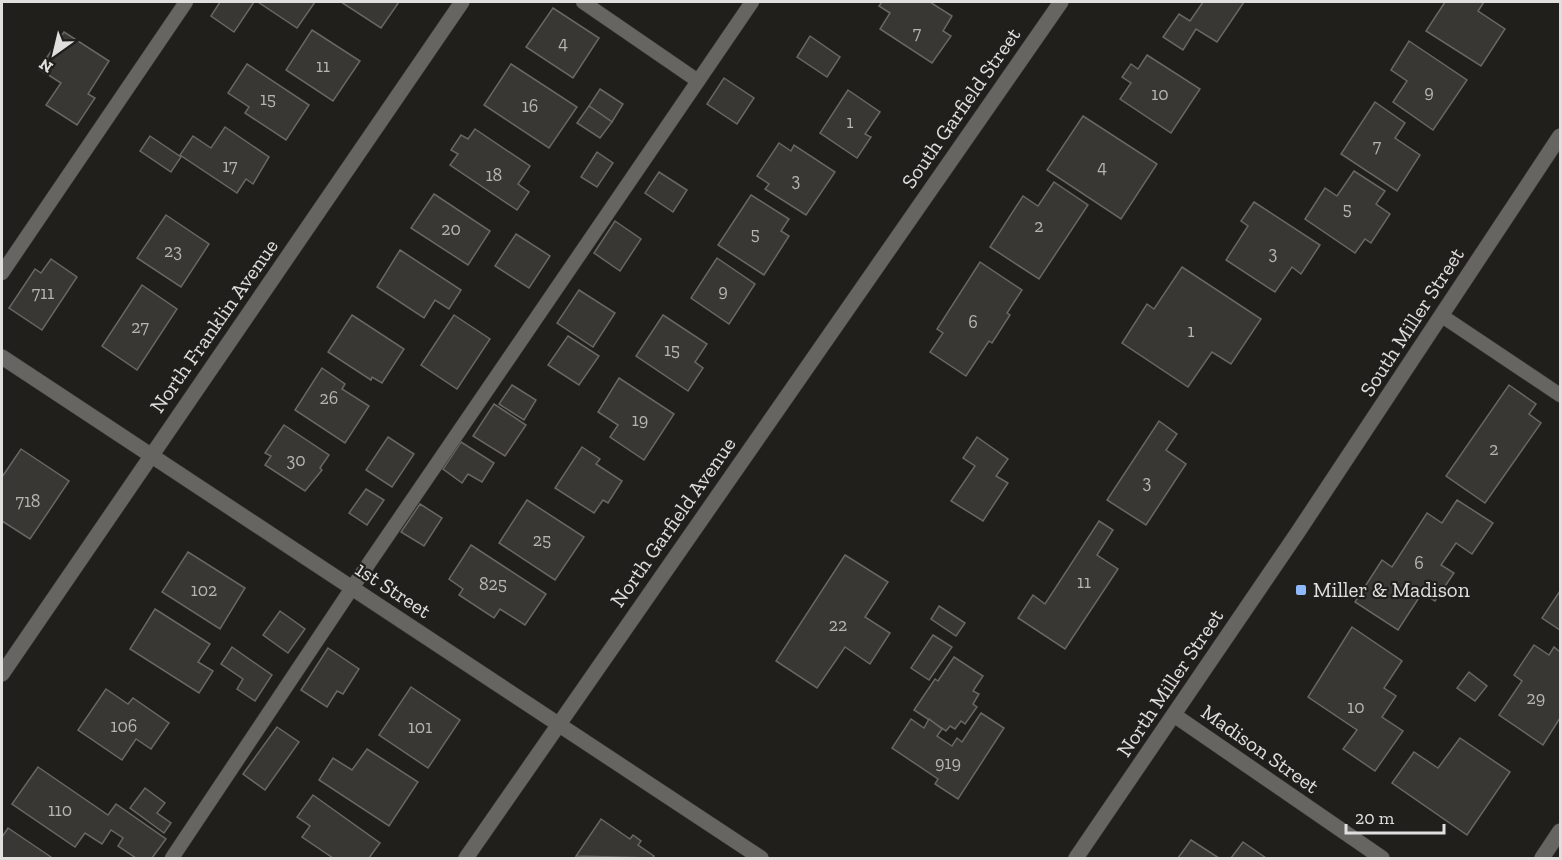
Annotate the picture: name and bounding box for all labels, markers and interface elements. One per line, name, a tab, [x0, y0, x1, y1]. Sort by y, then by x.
street label: South Garfield Street	[896, 22, 1026, 193]
house number: 7	[913, 22, 922, 44]
north arrow	[24, 24, 84, 84]
house number: 4	[558, 32, 568, 54]
text: N	[36, 55, 56, 77]
house number: 11	[316, 55, 330, 77]
house number: 9	[1424, 81, 1434, 103]
house number: 10	[1151, 83, 1169, 105]
house number: 15	[260, 88, 276, 110]
house number: 16	[522, 95, 538, 117]
house number: 1	[847, 111, 854, 133]
house number: 7	[1373, 135, 1382, 157]
house number: 17	[222, 155, 238, 177]
house number: 4	[1097, 156, 1107, 178]
house number: 18	[486, 164, 502, 186]
house number: 3	[792, 169, 801, 191]
house number: 5	[1342, 198, 1352, 220]
house number: 2	[1034, 215, 1044, 237]
house number: 20	[441, 218, 461, 240]
house number: 5	[750, 223, 760, 245]
street label: North Franklin Avenue	[144, 234, 283, 417]
house number: 23	[164, 240, 182, 262]
house number: 3	[1269, 242, 1278, 264]
street label: South Miller Street	[1354, 243, 1469, 401]
house number: 9	[718, 280, 728, 302]
house number: 711	[32, 282, 54, 304]
house number: 6	[968, 311, 978, 333]
house number: 27	[131, 316, 149, 338]
house number: 1	[1188, 320, 1195, 342]
house number: 15	[664, 339, 680, 361]
house number: 26	[320, 387, 338, 409]
house number: 19	[632, 409, 648, 431]
street label: North Garfield Avenue	[604, 432, 741, 612]
house number: 2	[1489, 438, 1499, 460]
house number: 30	[286, 449, 306, 471]
house number: 3	[1143, 471, 1152, 493]
house number: 718	[15, 490, 41, 512]
house number: 25	[533, 529, 551, 551]
house number: 6	[1414, 552, 1424, 574]
street label: 1st Street	[351, 556, 436, 623]
house number: 11	[1077, 571, 1091, 593]
house number: 825	[479, 573, 507, 595]
place label: Miller & Madison	[1313, 577, 1470, 602]
house number: 102	[191, 579, 217, 601]
marker: Miller & Madison	[1294, 583, 1308, 597]
street label: North Miller Street	[1111, 604, 1228, 761]
house number: 22	[829, 614, 847, 636]
house number: 29	[1527, 687, 1545, 709]
house number: 10	[1347, 696, 1365, 718]
street label: Madison Street	[1197, 699, 1324, 799]
house number: 106	[111, 715, 137, 737]
house number: 101	[408, 716, 432, 738]
house number: 919	[935, 752, 961, 774]
scale bar	[1346, 797, 1444, 835]
house number: 110	[48, 799, 72, 821]
text: 20 m	[1355, 807, 1395, 829]

